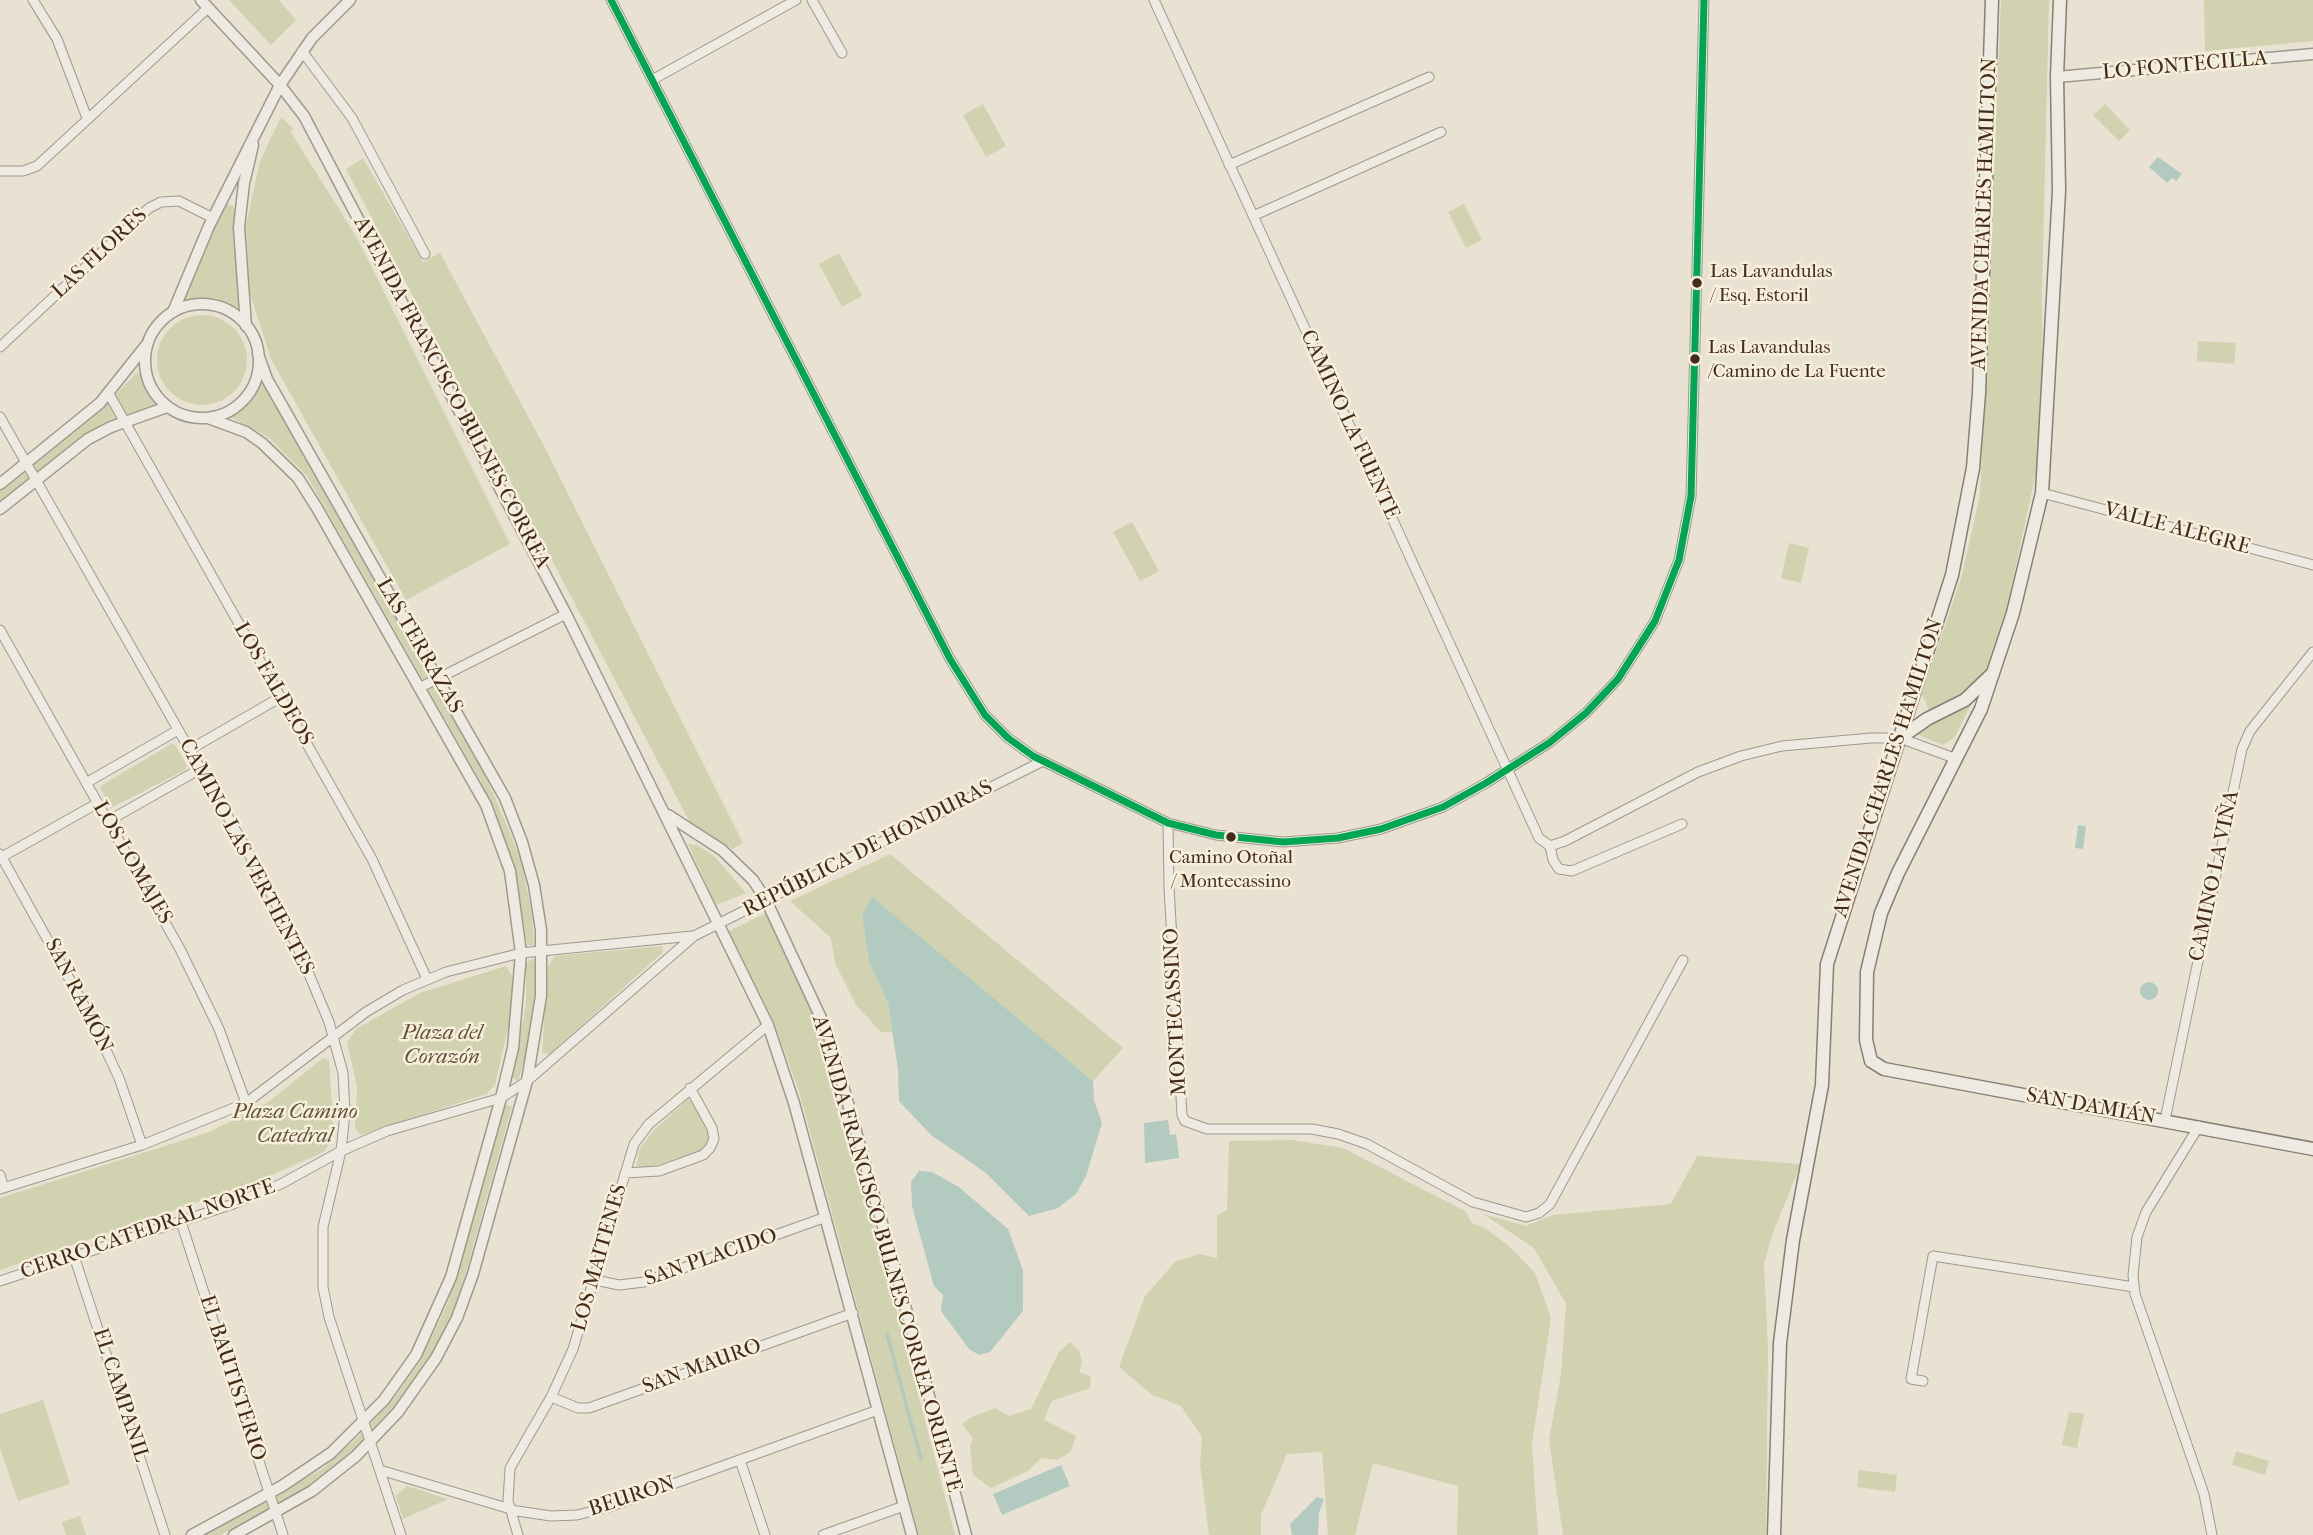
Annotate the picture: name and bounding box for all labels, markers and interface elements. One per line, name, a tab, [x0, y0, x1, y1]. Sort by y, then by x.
street label: LO FONTECILLA	[2101, 46, 2269, 86]
street label: AVENIDA CHARLES HAMILTON	[1967, 57, 2003, 371]
street label: LAS FLORES	[47, 203, 153, 305]
street label: AVENIDA FRANCISCO BULNES CORREA	[347, 213, 555, 573]
place label: Las Lavandulas / Esq. Estoril	[1710, 261, 1833, 305]
marker: Las Lavandulas / Esq. Estoril	[1690, 276, 1704, 290]
street label: CAMINO LA FUENTE	[1294, 326, 1404, 524]
place label: Las Lavandulas /Camino de La Fuente	[1708, 337, 1886, 381]
marker: Las Lavandulas /Camino de La Fuente	[1688, 352, 1702, 366]
street label: VALLE ALEGRE	[2101, 497, 2253, 561]
street label: LAS TERRAZAS	[370, 574, 468, 718]
street label: AVENIDA CHARLES HAMILTON	[1829, 615, 1949, 921]
street label: LOS FALDEOS	[228, 618, 318, 750]
street label: CAMINO LAS VERTIENTES	[173, 735, 319, 979]
street label: REPÚBLICA DE HONDURAS	[739, 775, 997, 923]
street label: CAMINO LA VIÑA	[2185, 788, 2245, 964]
street label: LOS LOMAJES	[87, 797, 177, 929]
marker: Camino Otoñal / Montecassino	[1224, 830, 1238, 844]
place label: Camino Otoñal / Montecassino	[1169, 847, 1293, 891]
street label: MONTECASSINO	[1159, 927, 1193, 1097]
street label: SAN RAMÓN	[38, 935, 118, 1057]
street label: AVENIDA FRANCISCO BULNES CORREA ORIENTE	[806, 1013, 966, 1495]
park label: Plaza del Corazón	[402, 1021, 482, 1071]
street label: SAN DAMIÁN	[2024, 1083, 2158, 1131]
park label: Plaza Camino Catedral	[232, 1100, 358, 1150]
street label: CERRO CATEDRAL NORTE	[17, 1175, 279, 1285]
street label: LOS MAITENES	[567, 1181, 633, 1335]
street label: SAN PLACIDO	[641, 1224, 781, 1292]
street label: EL BAUTISTERIO	[193, 1292, 271, 1464]
street label: EL CAMPANIL	[87, 1325, 153, 1465]
street label: SAN MAURO	[639, 1334, 765, 1400]
street label: BEURON	[586, 1471, 678, 1523]

